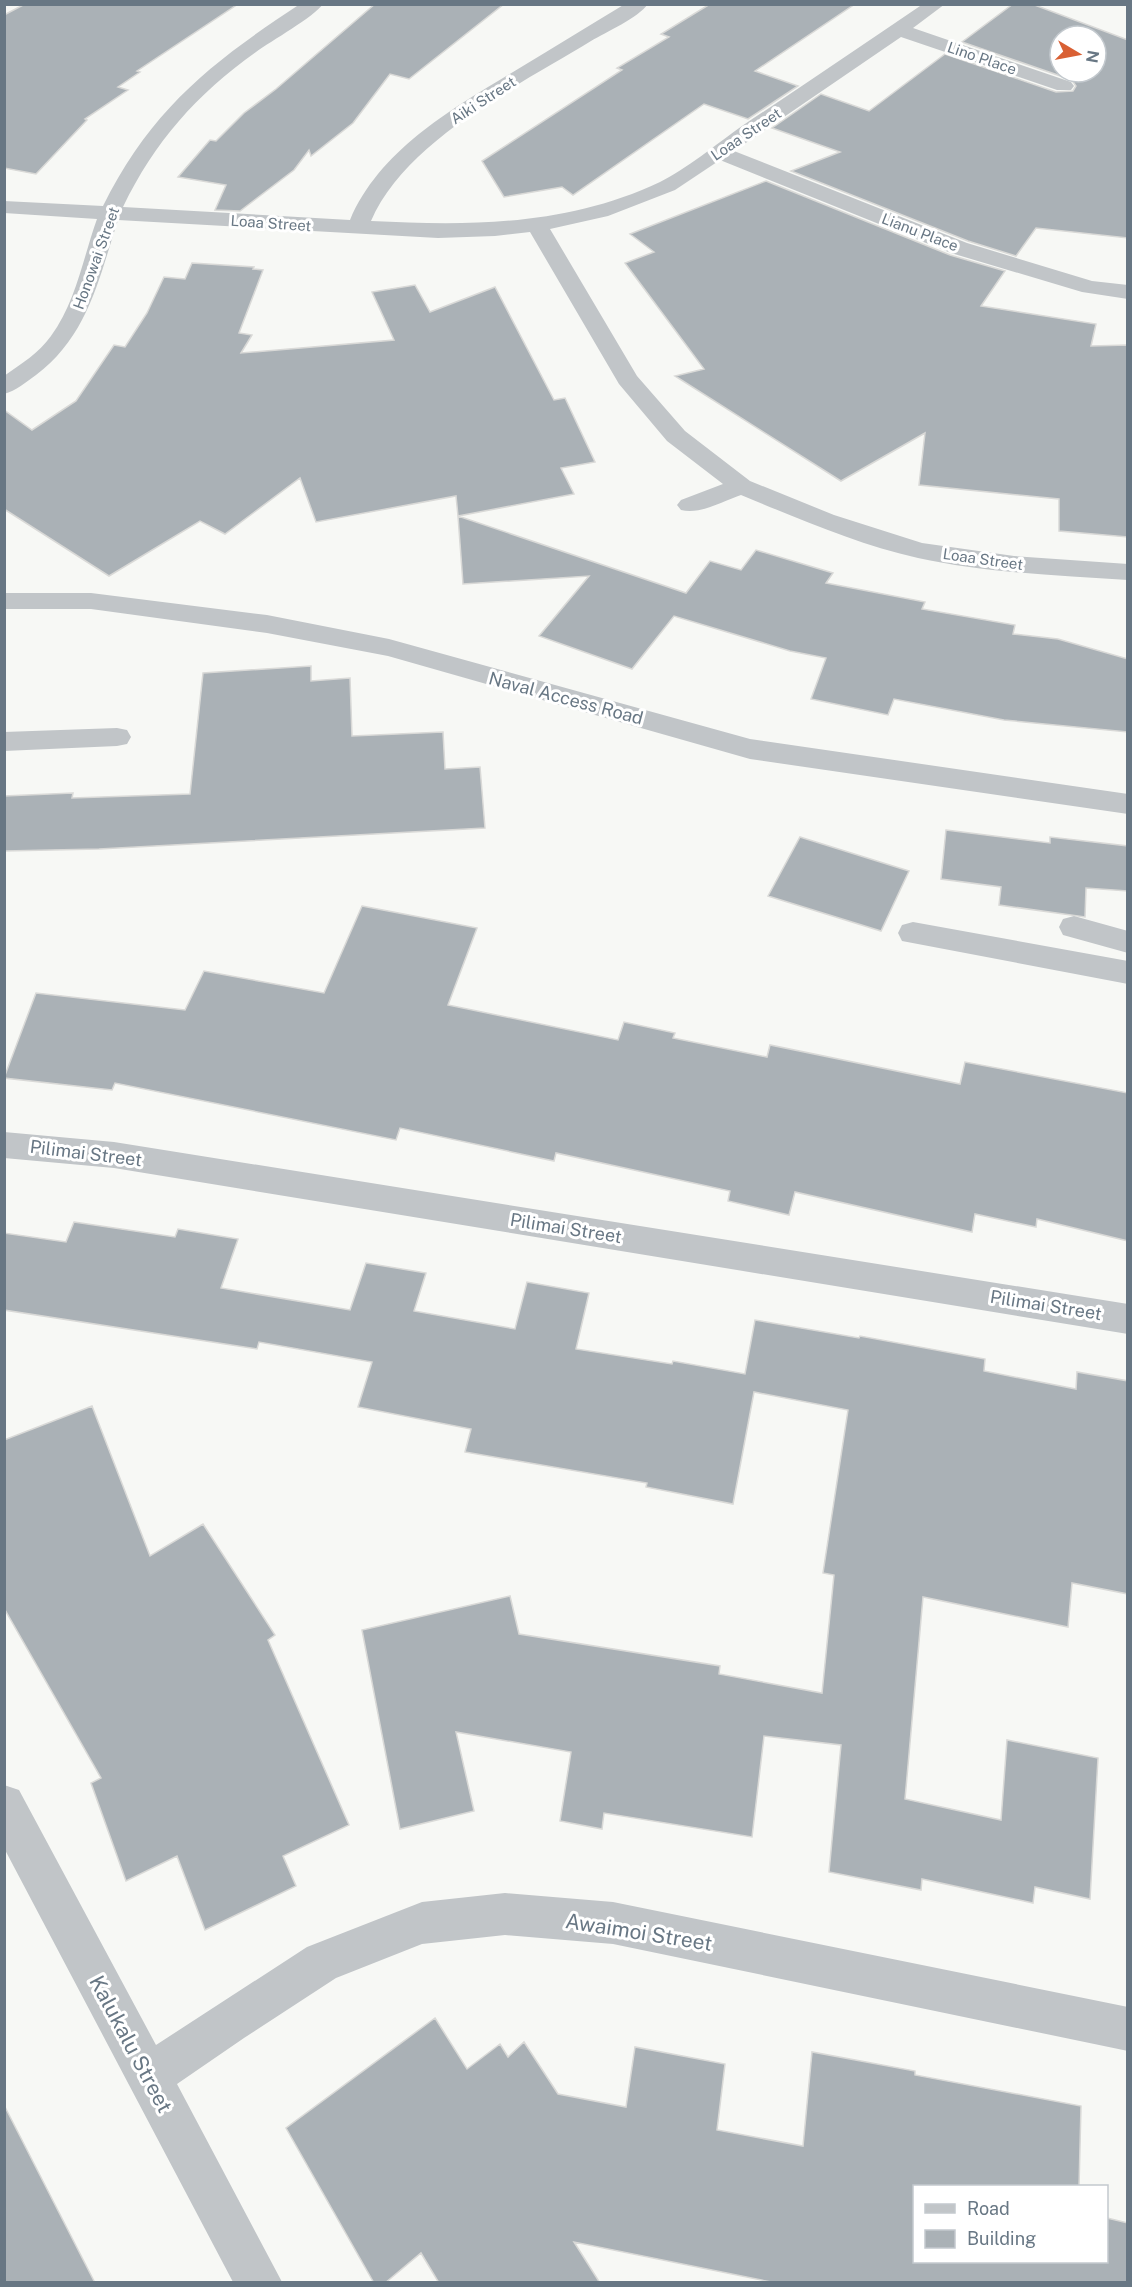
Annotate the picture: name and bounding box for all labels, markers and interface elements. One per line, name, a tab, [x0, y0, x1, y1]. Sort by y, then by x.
north arrow	[1048, 24, 1108, 84]
street label: Lino Place	[945, 38, 1019, 78]
text: N	[1082, 49, 1103, 64]
street label: Aiki Street	[447, 73, 519, 127]
street label: Loaa Street	[708, 104, 784, 164]
street label: Honowai Street	[70, 204, 122, 312]
street label: Lianu Place	[879, 210, 961, 254]
street label: Loaa Street	[230, 212, 312, 234]
street label: Loaa Street	[942, 545, 1024, 573]
street label: Naval Access Road	[486, 667, 646, 729]
street label: Pilimai Street	[29, 1136, 143, 1170]
street label: Pilimai Street	[509, 1209, 623, 1247]
street label: Pilimai Street	[989, 1286, 1103, 1324]
street label: Awaimoi Street	[564, 1908, 714, 1956]
street label: Kalukalu Street	[84, 1971, 178, 2117]
legend	[913, 2185, 1108, 2263]
text: Road	[967, 2198, 1010, 2219]
text: Building	[967, 2228, 1036, 2249]

